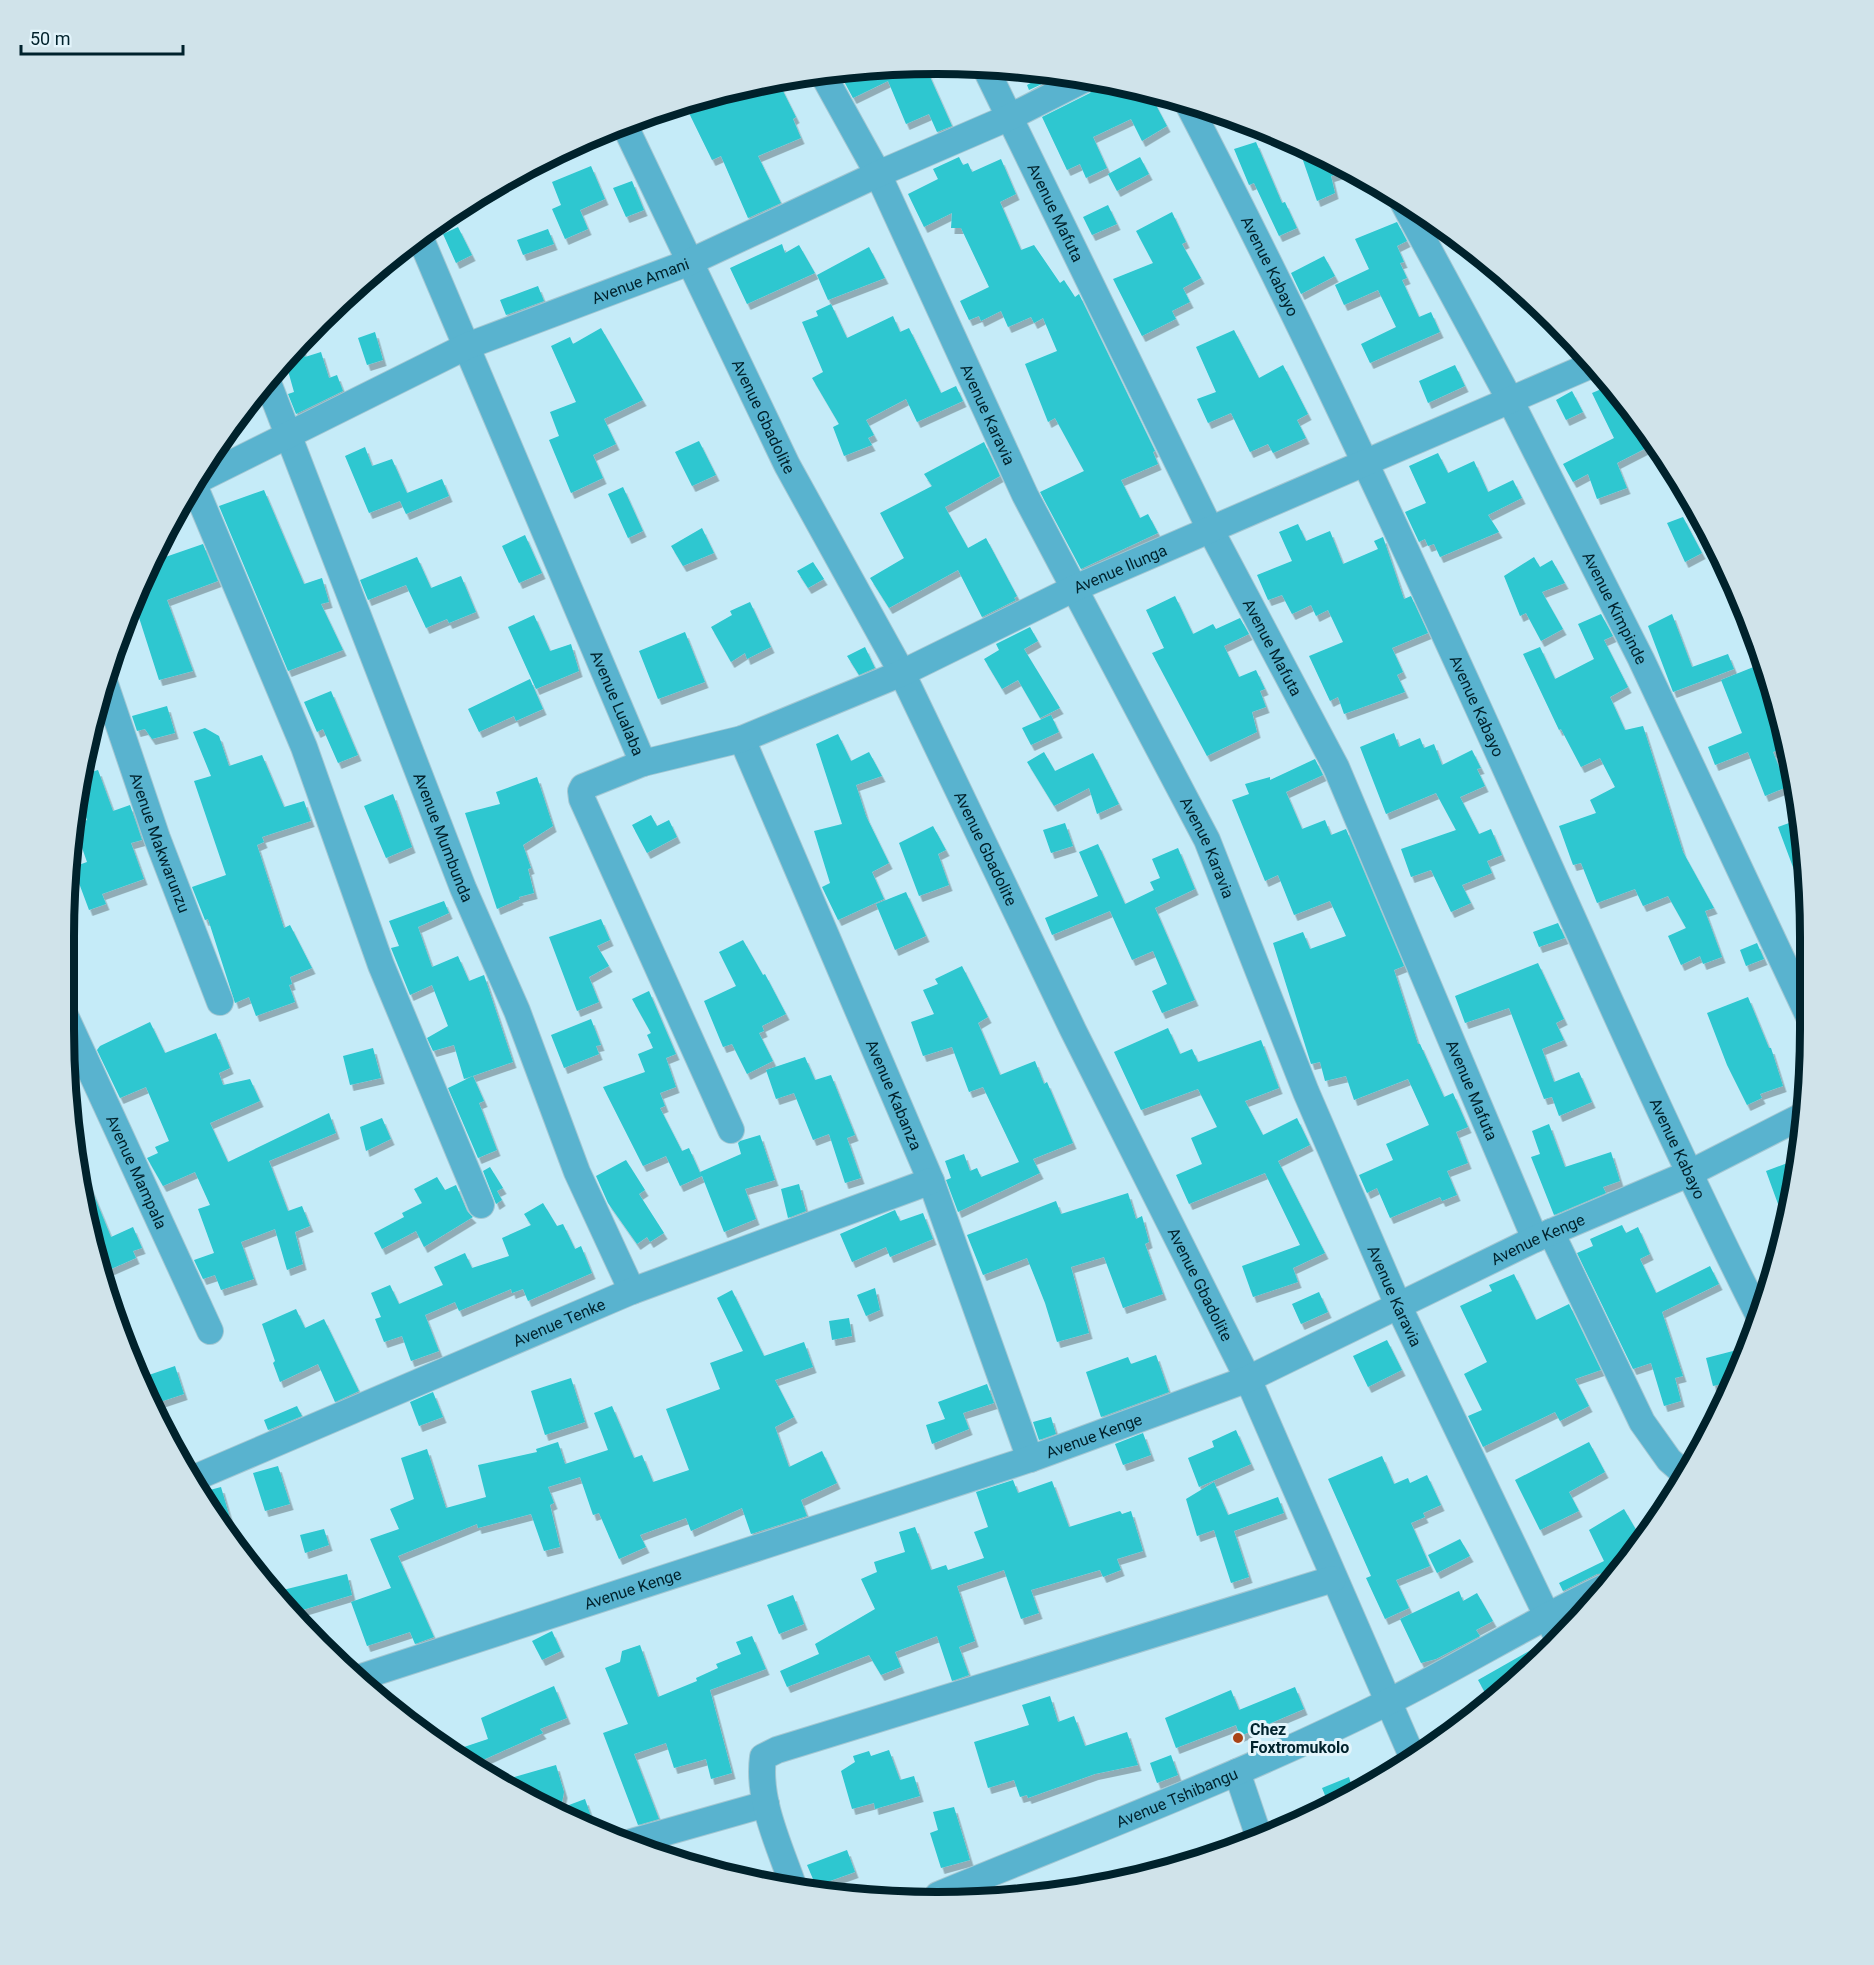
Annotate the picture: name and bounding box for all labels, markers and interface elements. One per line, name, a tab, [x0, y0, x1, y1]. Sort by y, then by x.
scale bar	[21, 18, 183, 56]
text: 50 m	[30, 28, 70, 49]
street label: Avenue Mafuta	[1023, 160, 1087, 265]
street label: Avenue Kabayo	[1237, 213, 1302, 319]
street label: Avenue Amani	[589, 254, 692, 308]
street label: Avenue Gbadolite	[728, 356, 799, 477]
street label: Avenue Karavia	[956, 361, 1019, 468]
street label: Avenue Ilunga	[1071, 540, 1170, 598]
street label: Avenue Kimpinde	[1578, 549, 1651, 667]
street label: Avenue Mafuta	[1239, 596, 1306, 699]
street label: Avenue Lualaba	[586, 648, 648, 759]
street label: Avenue Kabayo	[1446, 652, 1508, 760]
street label: Avenue Makwarunzu	[126, 770, 194, 915]
street label: Avenue Mumbunda	[409, 770, 477, 905]
street label: Avenue Gbadolite	[950, 788, 1021, 909]
street label: Avenue Karavia	[1176, 794, 1238, 901]
street label: Avenue Kabanza	[862, 1037, 926, 1153]
street label: Avenue Mafuta	[1442, 1037, 1501, 1143]
street label: Avenue Kabayo	[1646, 1095, 1709, 1202]
street label: Avenue Mampala	[102, 1112, 171, 1232]
street label: Avenue Kenge	[1488, 1210, 1588, 1269]
street label: Avenue Gbadolite	[1164, 1225, 1236, 1345]
street label: Avenue Karavia	[1363, 1243, 1426, 1350]
street label: Avenue Tenke	[510, 1295, 608, 1351]
street label: Avenue Kenge	[1043, 1410, 1145, 1462]
street label: Avenue Kenge	[582, 1564, 684, 1614]
place label: Chez Foxtromukolo	[1250, 1720, 1349, 1757]
marker: Chez Foxtromukolo	[1231, 1731, 1245, 1745]
street label: Avenue Tshibangu	[1113, 1764, 1241, 1832]

